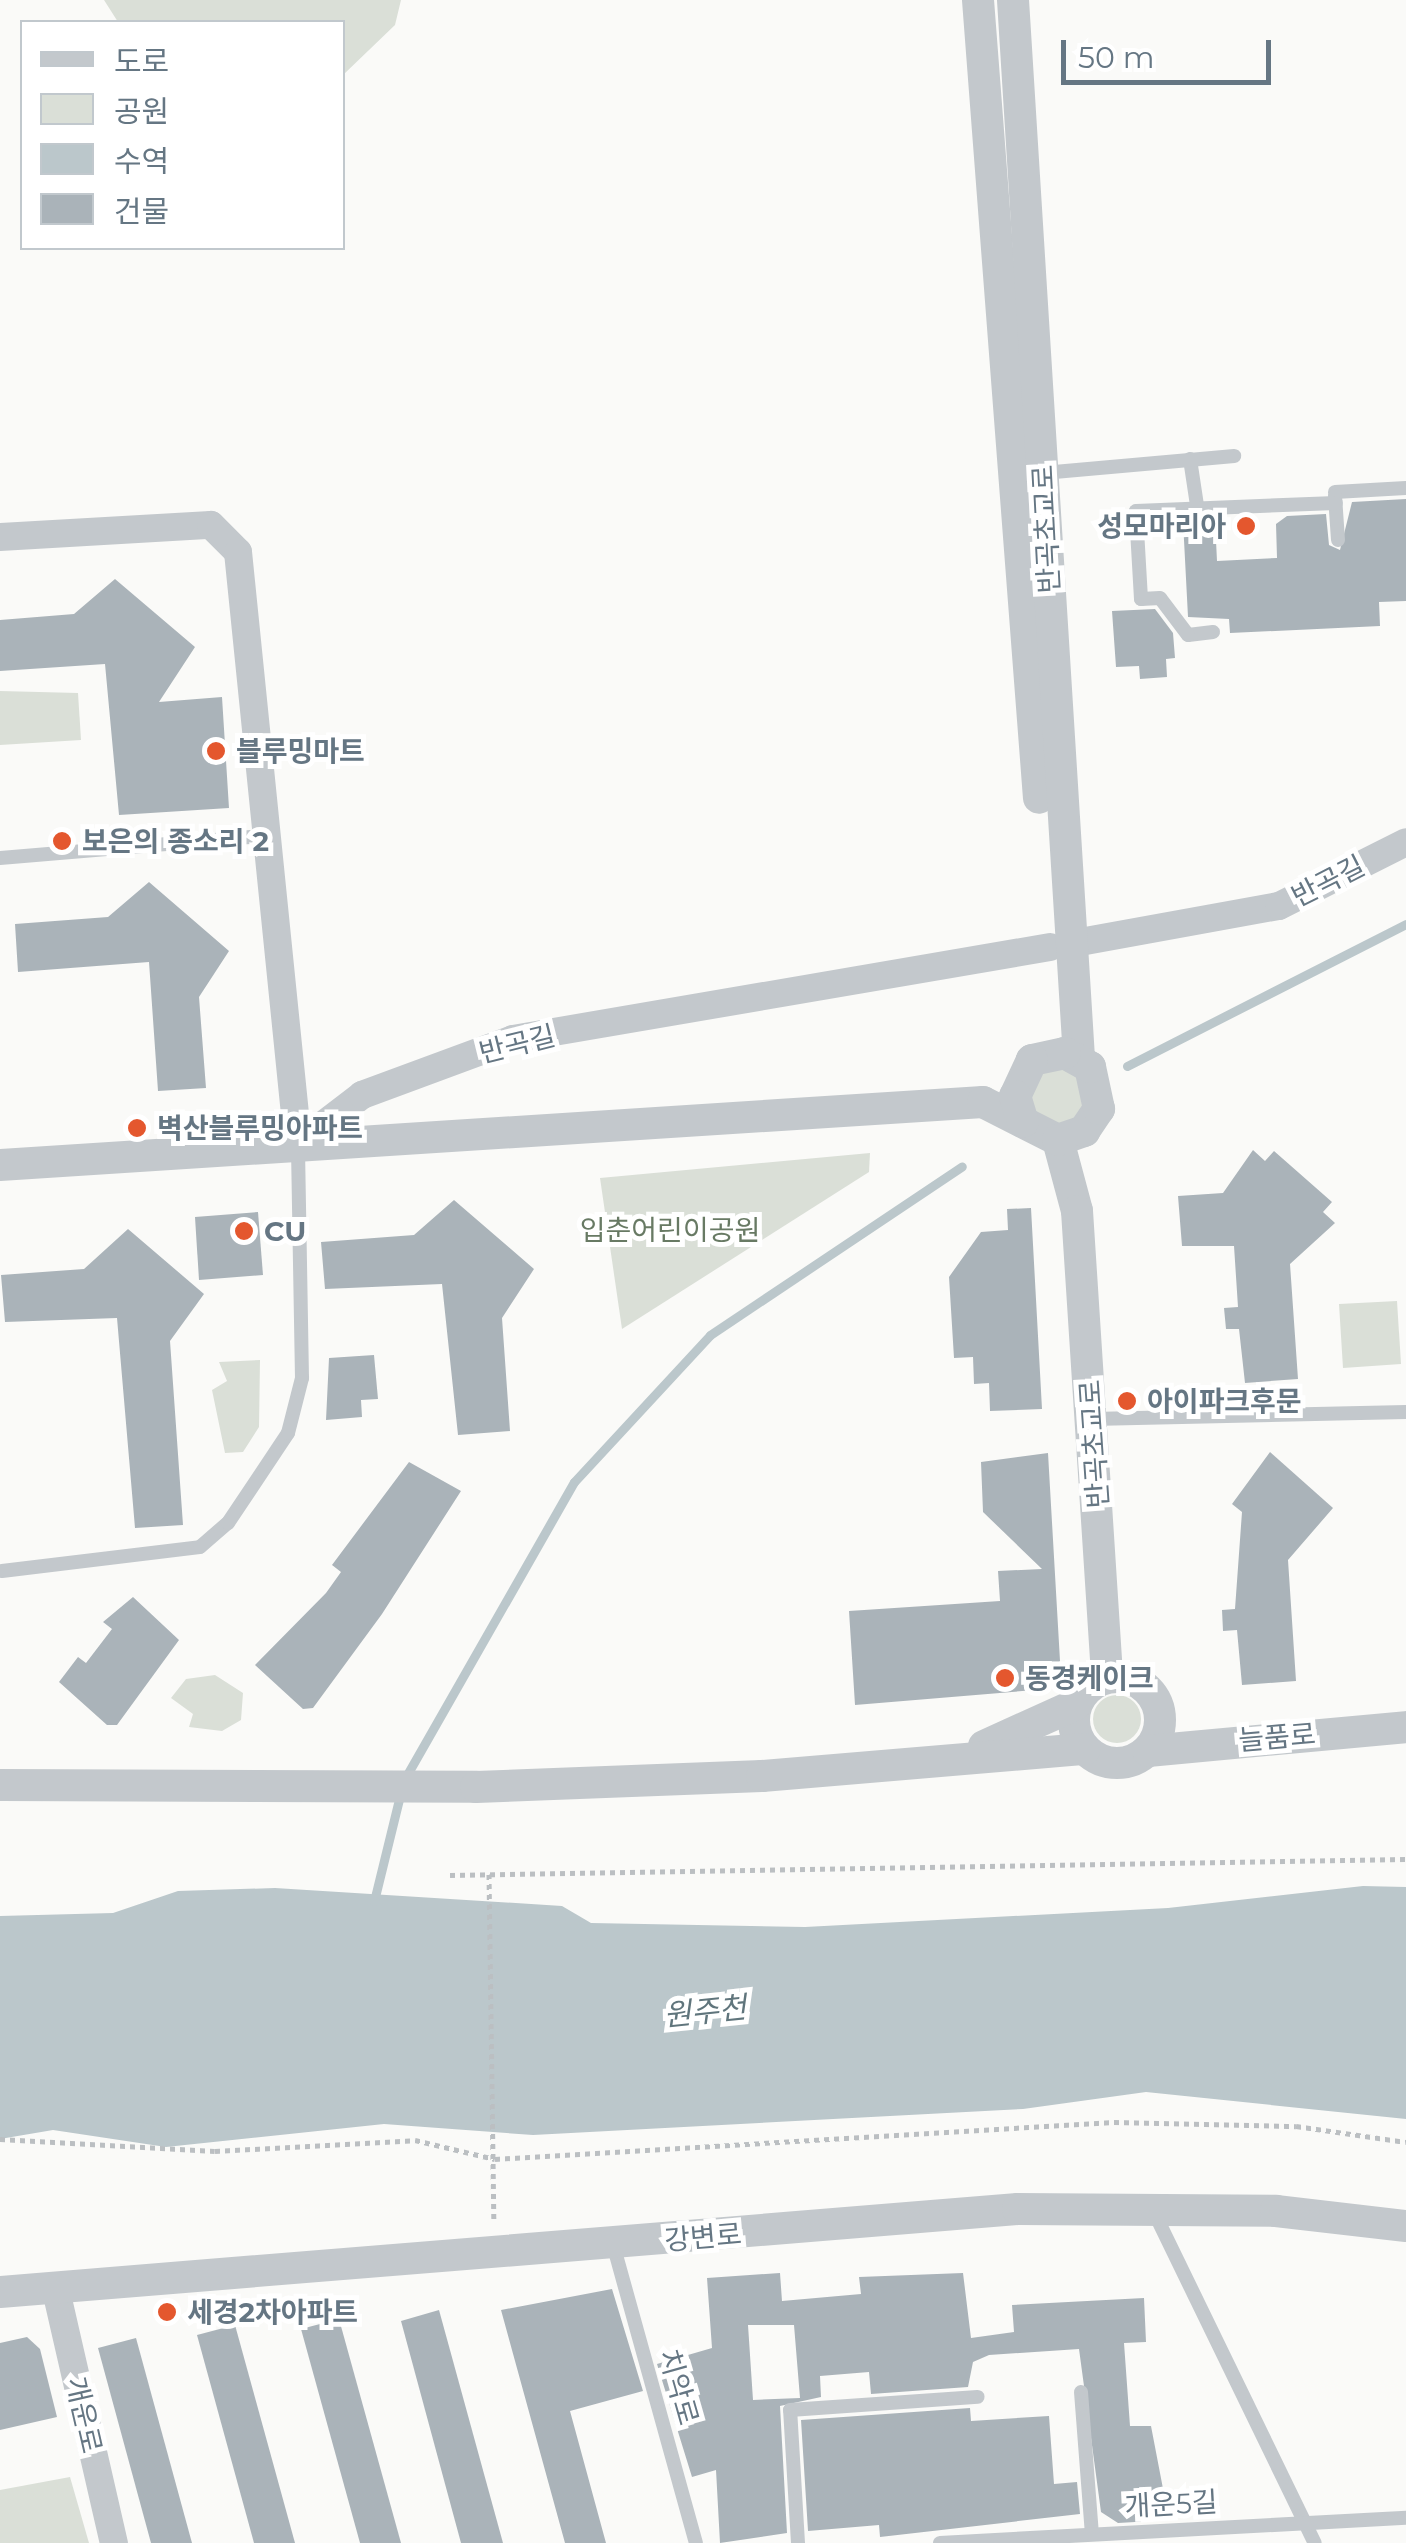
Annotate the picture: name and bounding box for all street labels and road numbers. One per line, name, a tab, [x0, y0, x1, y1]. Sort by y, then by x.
street label: 반곡초교로	[1026, 464, 1066, 594]
street label: 반곡길	[1286, 848, 1370, 914]
street label: 반곡길	[475, 1018, 559, 1070]
street label: 반곡초교로	[1073, 1379, 1115, 1509]
street label: 늘품로	[1237, 1717, 1317, 1757]
street label: 강변로	[663, 2217, 743, 2257]
street label: 치악로	[652, 2345, 706, 2429]
street label: 개운로	[59, 2374, 109, 2456]
street label: 개운5길	[1124, 2485, 1218, 2523]

